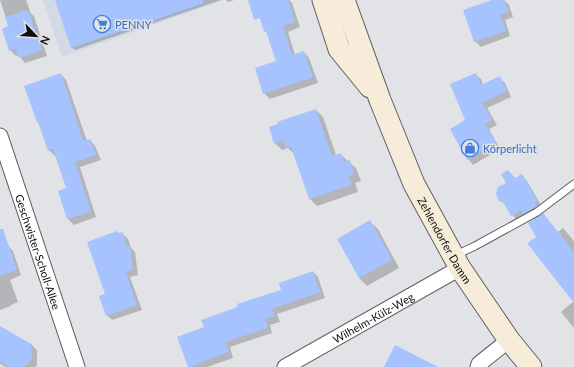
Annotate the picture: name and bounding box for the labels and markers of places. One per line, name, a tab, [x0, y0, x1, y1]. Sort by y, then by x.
supermarket icon: PENNY	[92, 14, 112, 34]
place label: PENNY	[115, 18, 152, 31]
shop icon: Körperlicht	[460, 138, 480, 158]
place label: Körperlicht	[483, 142, 537, 155]

